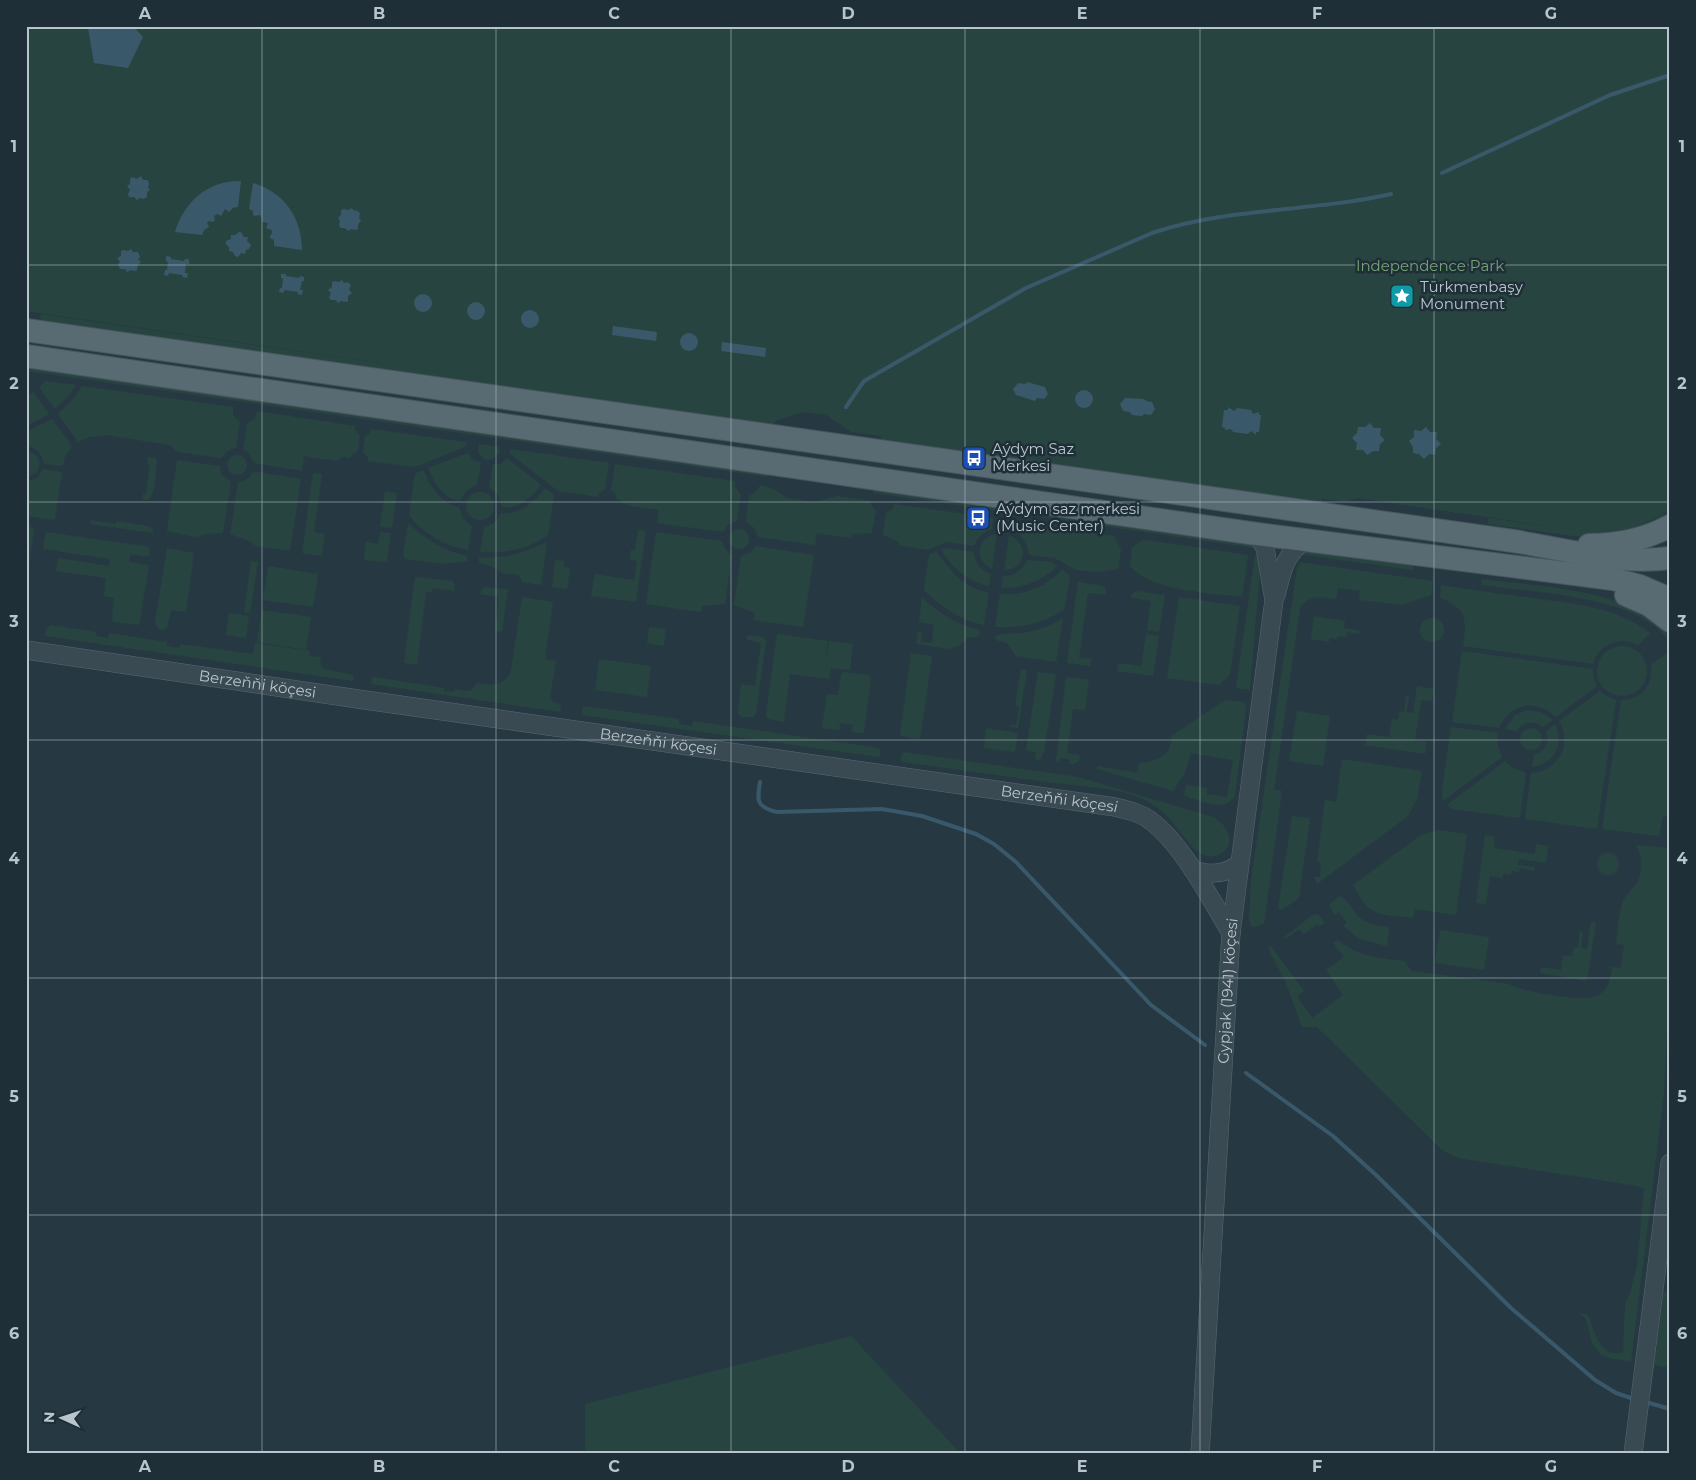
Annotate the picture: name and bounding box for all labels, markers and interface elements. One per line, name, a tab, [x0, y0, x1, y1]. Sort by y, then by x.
text: A	[138, 4, 152, 23]
text: B	[373, 4, 385, 23]
text: C	[608, 4, 620, 23]
text: D	[841, 4, 855, 23]
text: E	[1077, 4, 1087, 23]
text: F	[1312, 4, 1322, 23]
text: G	[1545, 4, 1557, 23]
text: 1	[11, 137, 17, 156]
text: 1	[1679, 137, 1685, 156]
park label: Independence Park	[1356, 256, 1504, 275]
place label: Türkmenbaşy Monument	[1420, 277, 1524, 313]
place icon: Türkmenbaşy Monument	[1389, 283, 1415, 309]
text: 2	[9, 374, 19, 393]
text: 2	[1677, 374, 1687, 393]
place label: Aýdym Saz Merkesi	[992, 439, 1074, 475]
bus stop icon: Aýdym Saz Merkesi	[961, 445, 987, 471]
place label: Aýdym saz merkesi (Music Center)	[996, 499, 1140, 535]
bus stop icon: Aýdym saz merkesi (Music Center)	[965, 505, 991, 531]
text: 3	[8, 612, 19, 631]
text: 3	[1676, 612, 1687, 631]
street label: Berzeňňi köçesi	[198, 666, 317, 702]
street label: Berzeňňi köçesi	[599, 724, 718, 759]
street label: Berzeňňi köçesi	[1000, 781, 1120, 816]
text: 4	[8, 849, 20, 868]
text: 4	[1676, 849, 1688, 868]
street label: Gypjak (1941) köçesi	[1213, 917, 1242, 1064]
text: 5	[9, 1087, 19, 1106]
text: 5	[1677, 1087, 1687, 1106]
text: 6	[9, 1324, 19, 1343]
text: 6	[1677, 1324, 1687, 1343]
north arrow	[38, 1392, 88, 1442]
text: N	[40, 1411, 58, 1423]
text: A	[138, 1457, 152, 1476]
text: B	[373, 1457, 385, 1476]
text: C	[608, 1457, 620, 1476]
text: D	[841, 1457, 855, 1476]
text: E	[1077, 1457, 1087, 1476]
text: F	[1312, 1457, 1322, 1476]
text: G	[1545, 1457, 1557, 1476]

